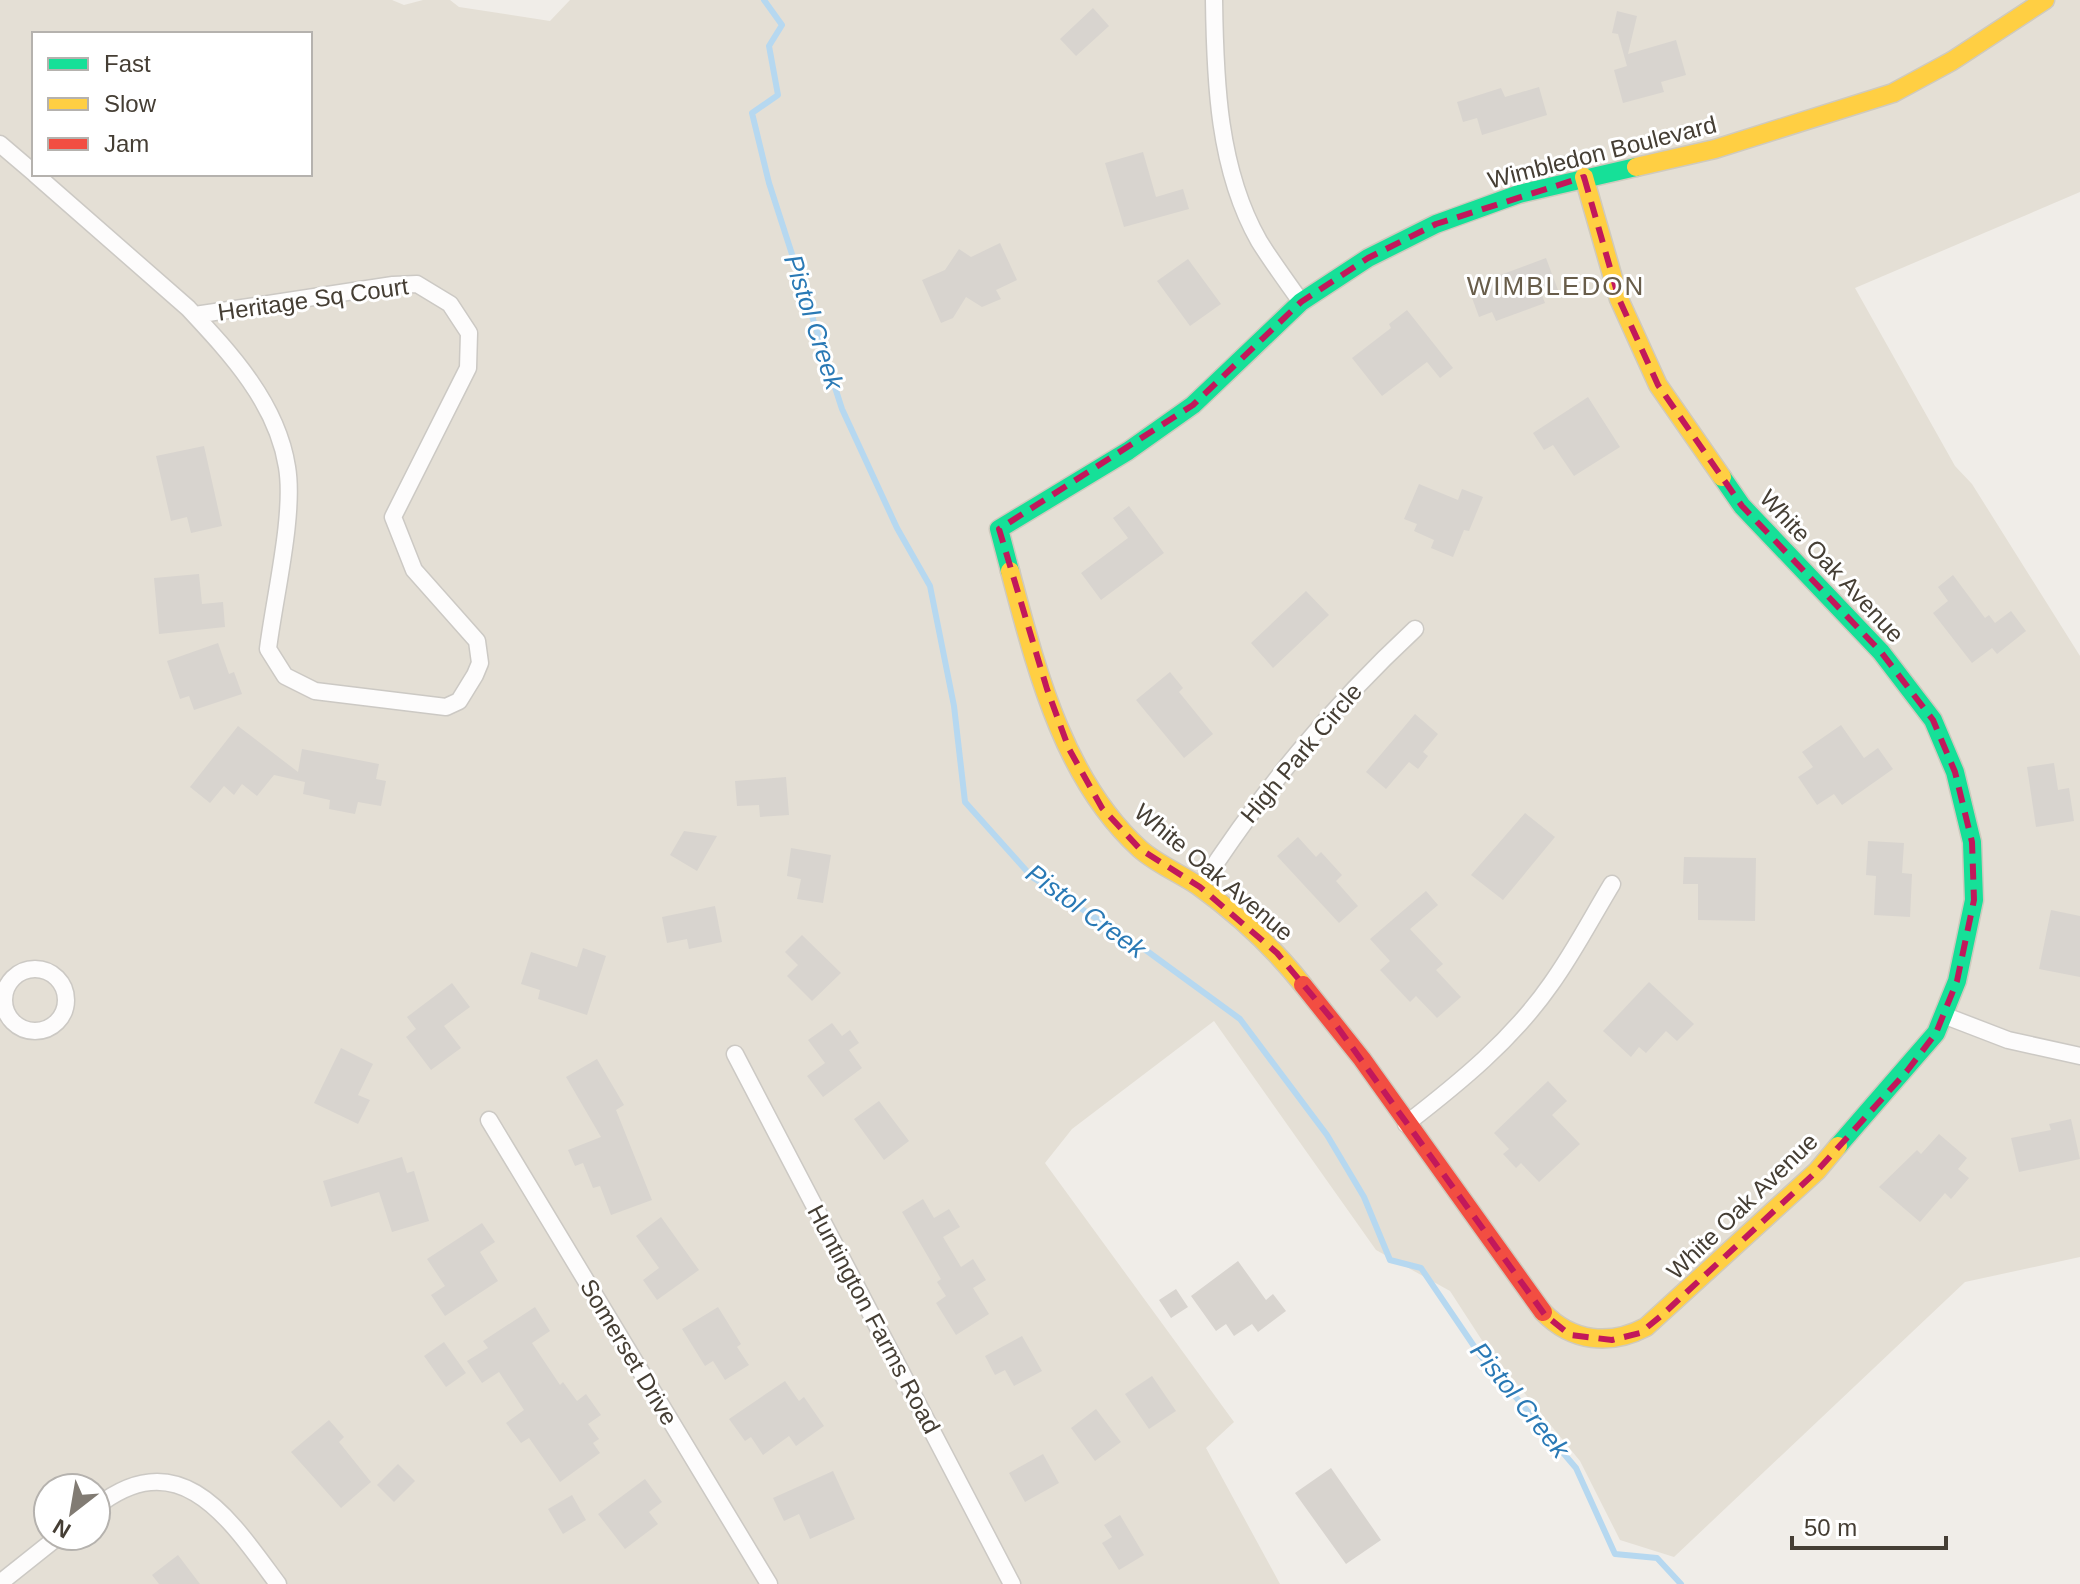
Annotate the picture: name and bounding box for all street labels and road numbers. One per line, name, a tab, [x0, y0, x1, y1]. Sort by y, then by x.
street label: Wimbledon Boulevard	[1485, 110, 1719, 194]
street label: Heritage Sq Court	[216, 272, 410, 326]
street label: White Oak Avenue	[1754, 484, 1910, 648]
street label: High Park Circle	[1235, 678, 1367, 828]
street label: White Oak Avenue	[1129, 798, 1299, 946]
street label: White Oak Avenue	[1661, 1127, 1823, 1285]
street label: Huntington Farms Road	[802, 1200, 946, 1438]
street label: Somerset Drive	[575, 1274, 683, 1430]

